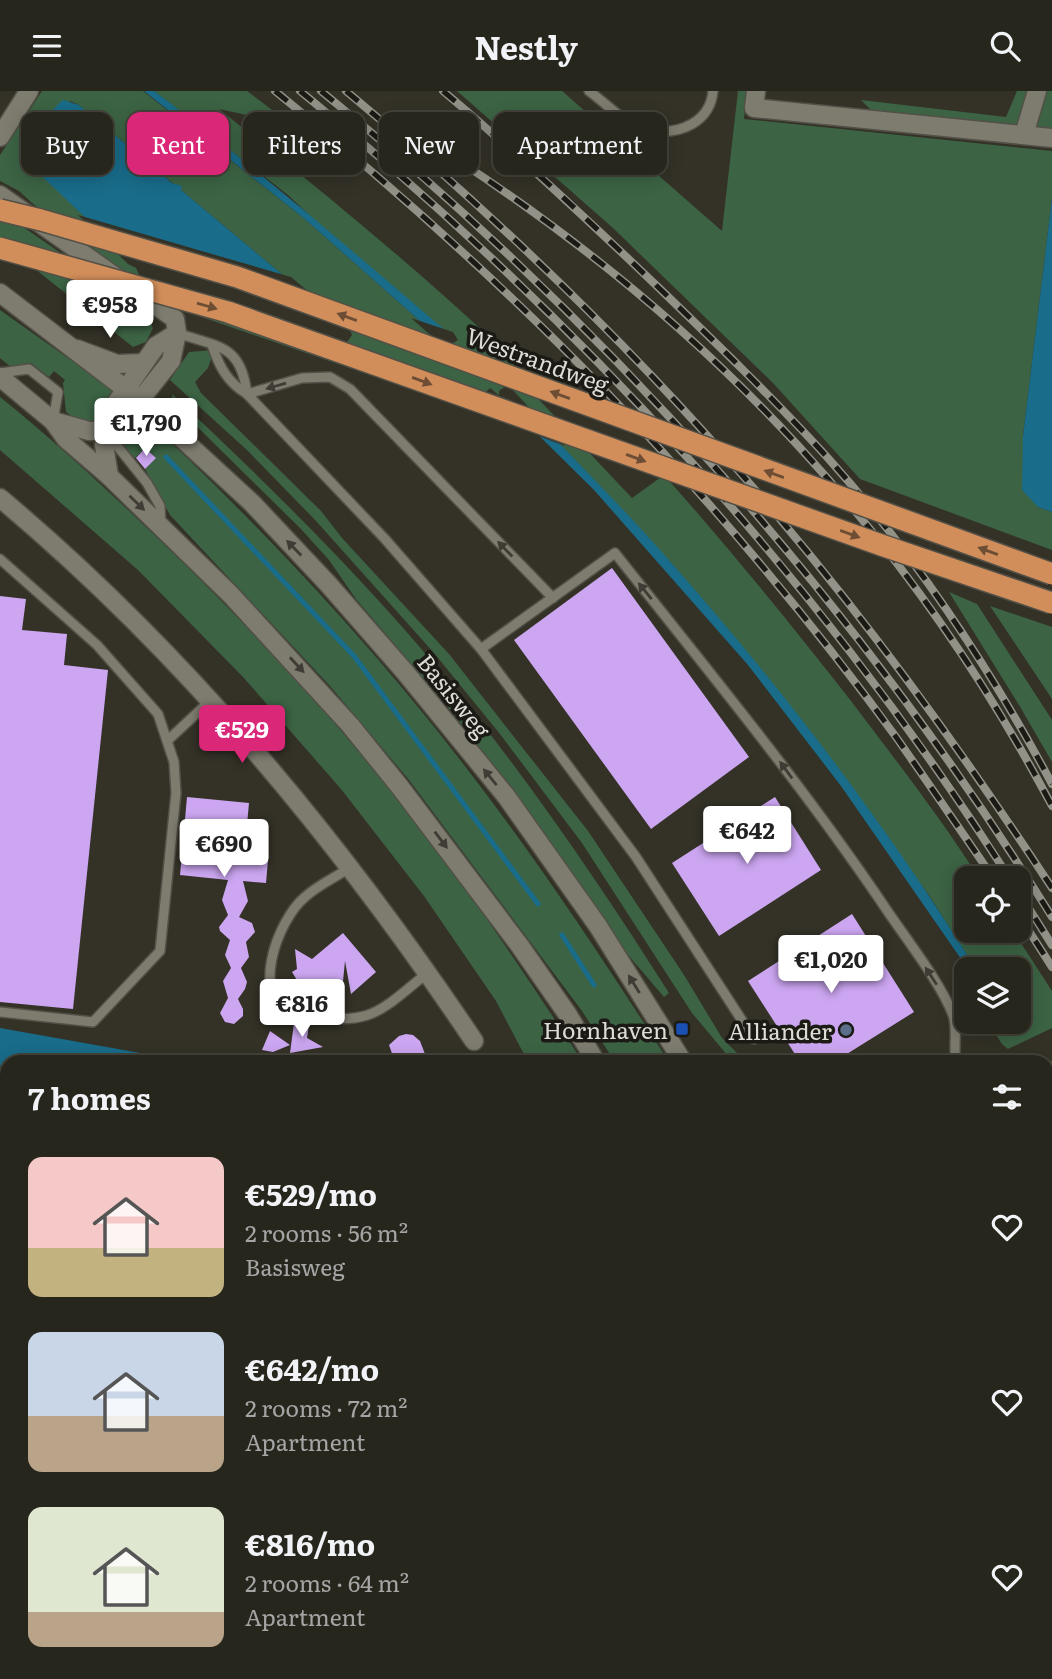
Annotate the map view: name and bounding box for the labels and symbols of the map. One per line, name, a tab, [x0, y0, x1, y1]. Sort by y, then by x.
pin: €958	[69, 281, 151, 340]
one-way arrow	[197, 301, 218, 311]
one-way arrow	[336, 311, 357, 322]
street label: Westrandweg	[462, 317, 614, 401]
one-way arrow	[411, 376, 432, 387]
one-way arrow	[265, 381, 286, 391]
one-way arrow	[550, 390, 571, 401]
pin: €1,790	[89, 399, 203, 458]
one-way arrow	[626, 453, 647, 464]
one-way arrow	[763, 468, 784, 479]
one-way arrow	[128, 494, 145, 510]
one-way arrow	[840, 529, 861, 540]
one-way arrow	[286, 540, 302, 557]
one-way arrow	[497, 540, 514, 557]
one-way arrow	[977, 545, 998, 556]
one-way arrow	[638, 583, 653, 600]
street label: Basisweg	[410, 645, 500, 745]
one-way arrow	[288, 656, 304, 673]
pin: €529	[201, 705, 283, 765]
one-way arrow	[779, 761, 793, 779]
one-way arrow	[483, 768, 498, 786]
pin: €642	[706, 807, 788, 866]
pin: €690	[183, 819, 265, 879]
one-way arrow	[434, 831, 448, 849]
pin: €1,020	[774, 935, 888, 995]
one-way arrow	[924, 966, 937, 986]
one-way arrow	[627, 974, 640, 993]
pin: €816	[261, 979, 343, 1039]
place label: Hornhaven	[543, 1012, 668, 1046]
place label: Alliander	[728, 1013, 832, 1047]
marker: Hornhaven	[674, 1021, 690, 1037]
marker: Alliander	[838, 1022, 854, 1038]

